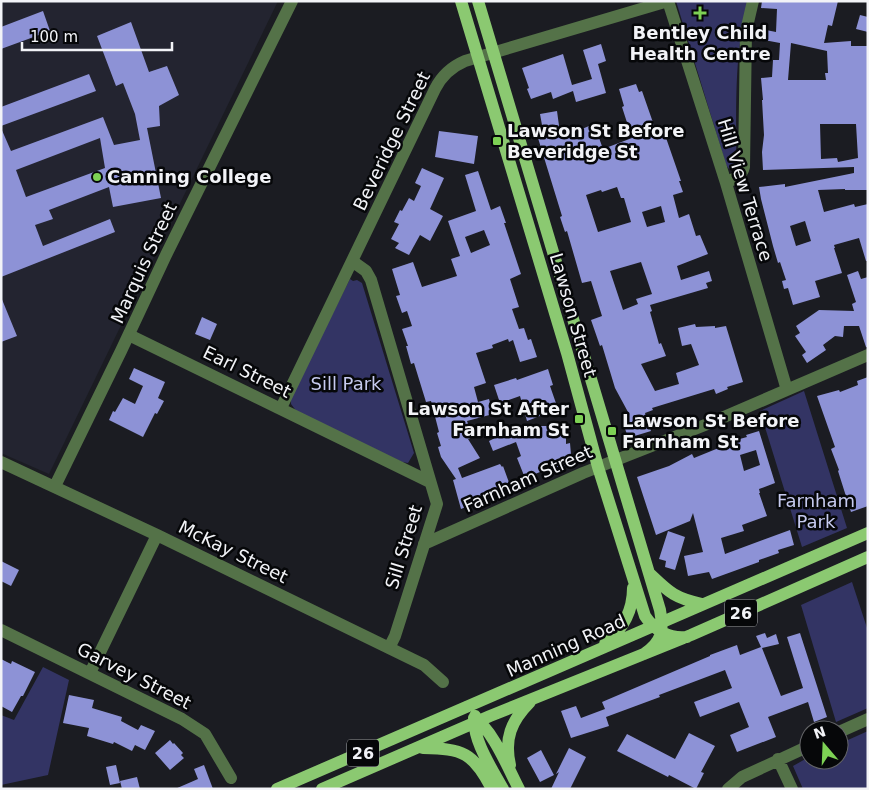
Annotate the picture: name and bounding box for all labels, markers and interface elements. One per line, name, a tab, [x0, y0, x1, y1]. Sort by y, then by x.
marker: Bentley Child Health Centre	[693, 6, 707, 20]
scale bar	[22, 20, 172, 52]
place label: Bentley Child Health Centre	[629, 22, 771, 64]
text: 100 m	[30, 28, 78, 46]
street label: Beveridge Street	[349, 68, 434, 214]
street label: Hill View Terrace	[714, 116, 777, 264]
place label: Lawson St Before Beveridge St	[507, 120, 684, 162]
marker: Lawson St Before Beveridge St	[491, 135, 503, 147]
place label: Canning College	[107, 166, 271, 187]
marker: Canning College	[91, 171, 103, 183]
street label: Marquis Street	[106, 199, 181, 327]
street label: Lawson Street	[546, 250, 601, 379]
street label: Earl Street	[200, 341, 295, 402]
park label: Sill Park	[310, 373, 382, 394]
place label: Lawson St After Farnham St	[407, 398, 569, 440]
place label: Lawson St Before Farnham St	[622, 410, 799, 452]
marker: Lawson St After Farnham St	[573, 413, 585, 425]
marker: Lawson St Before Farnham St	[606, 425, 618, 437]
street label: Farnham Street	[460, 441, 595, 516]
park label: Farnham Park	[777, 490, 855, 532]
street label: Sill Street	[381, 502, 426, 591]
street label: McKay Street	[175, 516, 291, 587]
road number: 26	[725, 600, 757, 626]
street label: Manning Road	[503, 610, 629, 681]
street label: Garvey Street	[74, 638, 195, 713]
north arrow	[799, 720, 849, 770]
text: N	[812, 723, 828, 742]
road number: 26	[347, 740, 379, 766]

